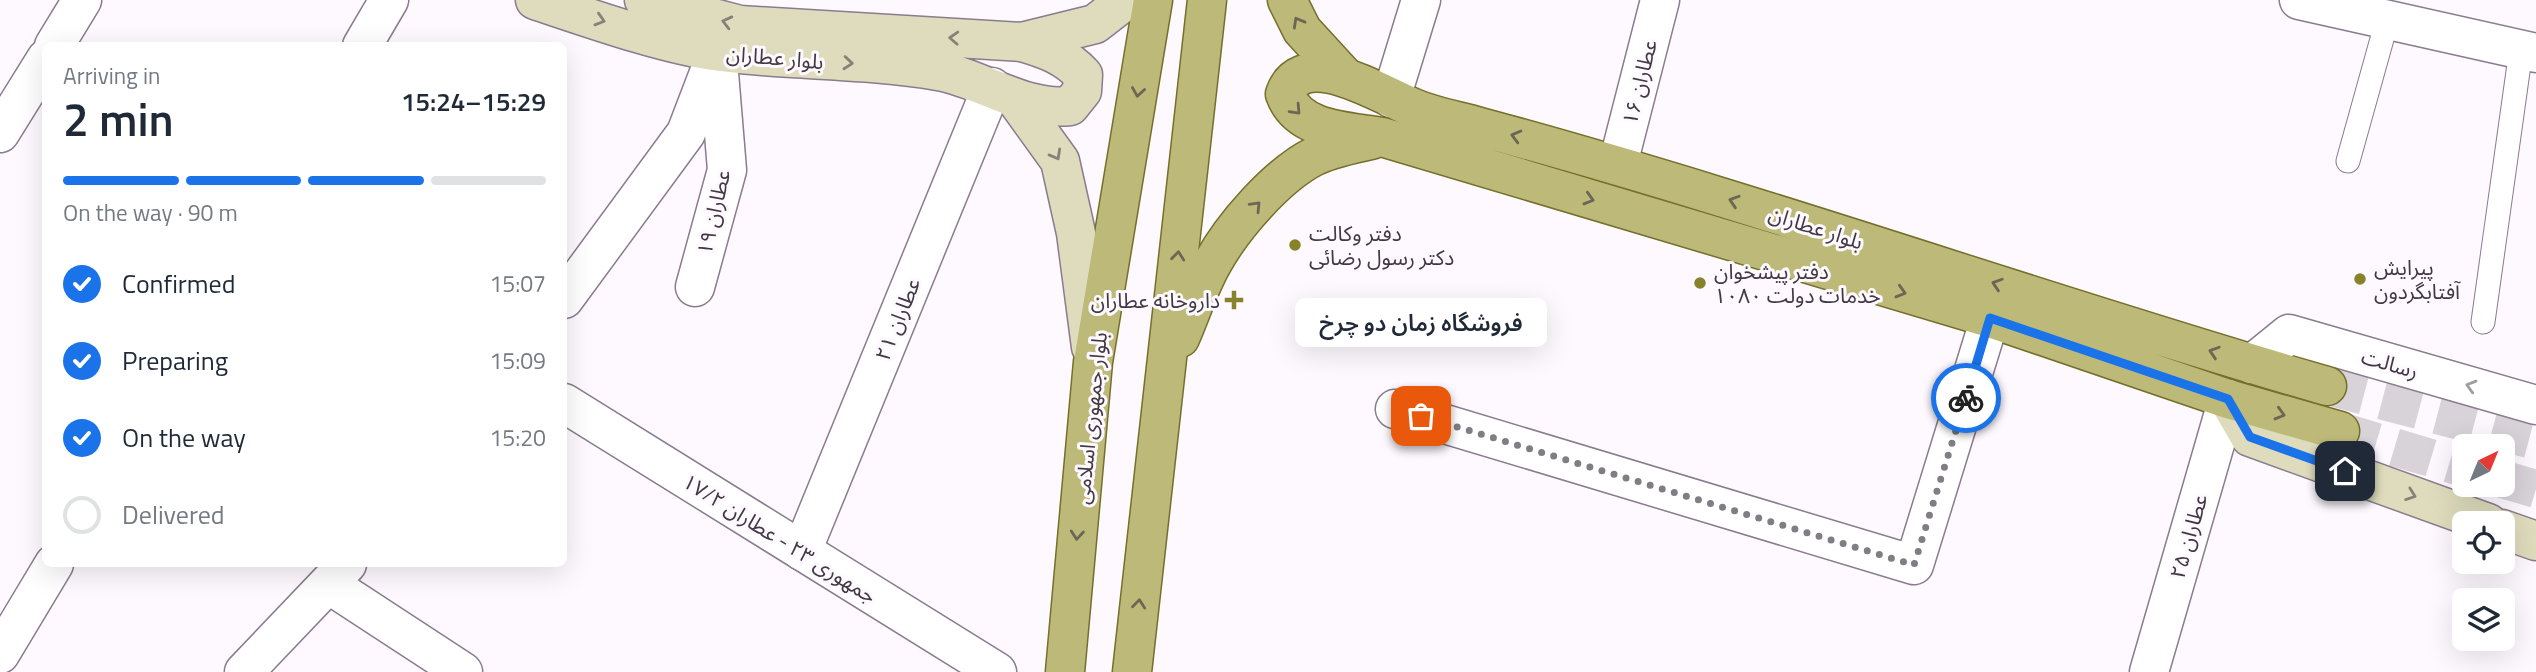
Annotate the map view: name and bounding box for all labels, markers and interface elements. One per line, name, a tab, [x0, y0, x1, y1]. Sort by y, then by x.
one-way arrow	[594, 12, 606, 26]
one-way arrow	[721, 16, 733, 30]
one-way arrow	[1293, 16, 1306, 29]
one-way arrow	[948, 31, 959, 46]
street label: عطاران ۱۶	[1613, 36, 1665, 128]
street label: بلوار عطاران	[725, 37, 825, 77]
one-way arrow	[842, 55, 853, 70]
text: Arriving in	[63, 58, 160, 93]
text: 15:24–15:29	[401, 82, 546, 121]
text: 2 min	[63, 84, 174, 154]
one-way arrow	[1131, 86, 1146, 97]
one-way arrow	[1287, 102, 1300, 115]
one-way arrow	[1510, 130, 1522, 145]
one-way arrow	[1048, 148, 1061, 161]
street label: عطاران ۱۹	[688, 166, 738, 258]
one-way arrow	[1582, 191, 1594, 206]
one-way arrow	[1728, 194, 1740, 209]
text: On the way · 90 m	[63, 195, 238, 230]
street label: بلوار عطاران	[1765, 197, 1867, 257]
one-way arrow	[1248, 201, 1261, 214]
place label: دفتر وکالت دکتر رسول رضائی	[1309, 217, 1454, 273]
marker: دفتر وکالت دکتر رسول رضائی	[1287, 237, 1303, 253]
one-way arrow	[1170, 250, 1185, 262]
place label: پیرایش آفتابگردون	[2374, 251, 2461, 307]
place label: دفتر پیشخوان خدمات دولت ۱۰۸۰	[1714, 255, 1881, 311]
text: Confirmed	[122, 264, 236, 303]
icon: check	[63, 265, 101, 303]
text: 15:07	[489, 266, 546, 301]
marker: پیرایش آفتابگردون	[2352, 271, 2368, 287]
street label: عطاران ۲۱	[866, 273, 928, 365]
marker: دفتر پیشخوان خدمات دولت ۱۰۸۰	[1692, 275, 1708, 291]
one-way arrow	[1992, 278, 2004, 292]
one-way arrow	[1894, 283, 1906, 298]
place label: داروخانه عطاران	[1091, 284, 1220, 316]
marker: داروخانه عطاران	[1226, 292, 1242, 308]
callout: فروشگاه زمان دو چرخ	[1295, 297, 1547, 346]
text: فروشگاه زمان دو چرخ	[1319, 305, 1523, 340]
street label: بلوار جمهوری اسلامی	[1065, 330, 1115, 506]
street label: رسالت	[2358, 340, 2422, 386]
text: Preparing	[122, 341, 228, 380]
icon: check	[63, 342, 101, 380]
text: 15:09	[489, 343, 546, 378]
one-way arrow	[2209, 346, 2221, 361]
courier	[1931, 363, 2001, 433]
icon: bike	[1947, 379, 1985, 417]
one-way arrow	[2465, 379, 2477, 394]
pin	[1391, 386, 1451, 446]
icon: bag	[1402, 397, 1440, 435]
one-way arrow	[2274, 406, 2286, 420]
text: On the way	[122, 418, 246, 457]
icon: check	[63, 419, 101, 457]
text: 15:20	[489, 420, 546, 455]
north arrow	[2452, 434, 2515, 497]
map controls	[2452, 434, 2515, 651]
pin	[2315, 441, 2375, 501]
icon: home	[2326, 452, 2364, 490]
street label: جمهوری ۲۳ - عطاران ۱۷/۲	[677, 465, 883, 611]
one-way arrow	[2405, 487, 2417, 501]
street label: عطاران ۲۵	[2161, 490, 2215, 582]
text: Delivered	[122, 495, 225, 534]
button: locate	[2452, 511, 2515, 574]
one-way arrow	[1070, 530, 1085, 541]
button: layers	[2452, 588, 2515, 651]
one-way arrow	[1132, 598, 1147, 610]

